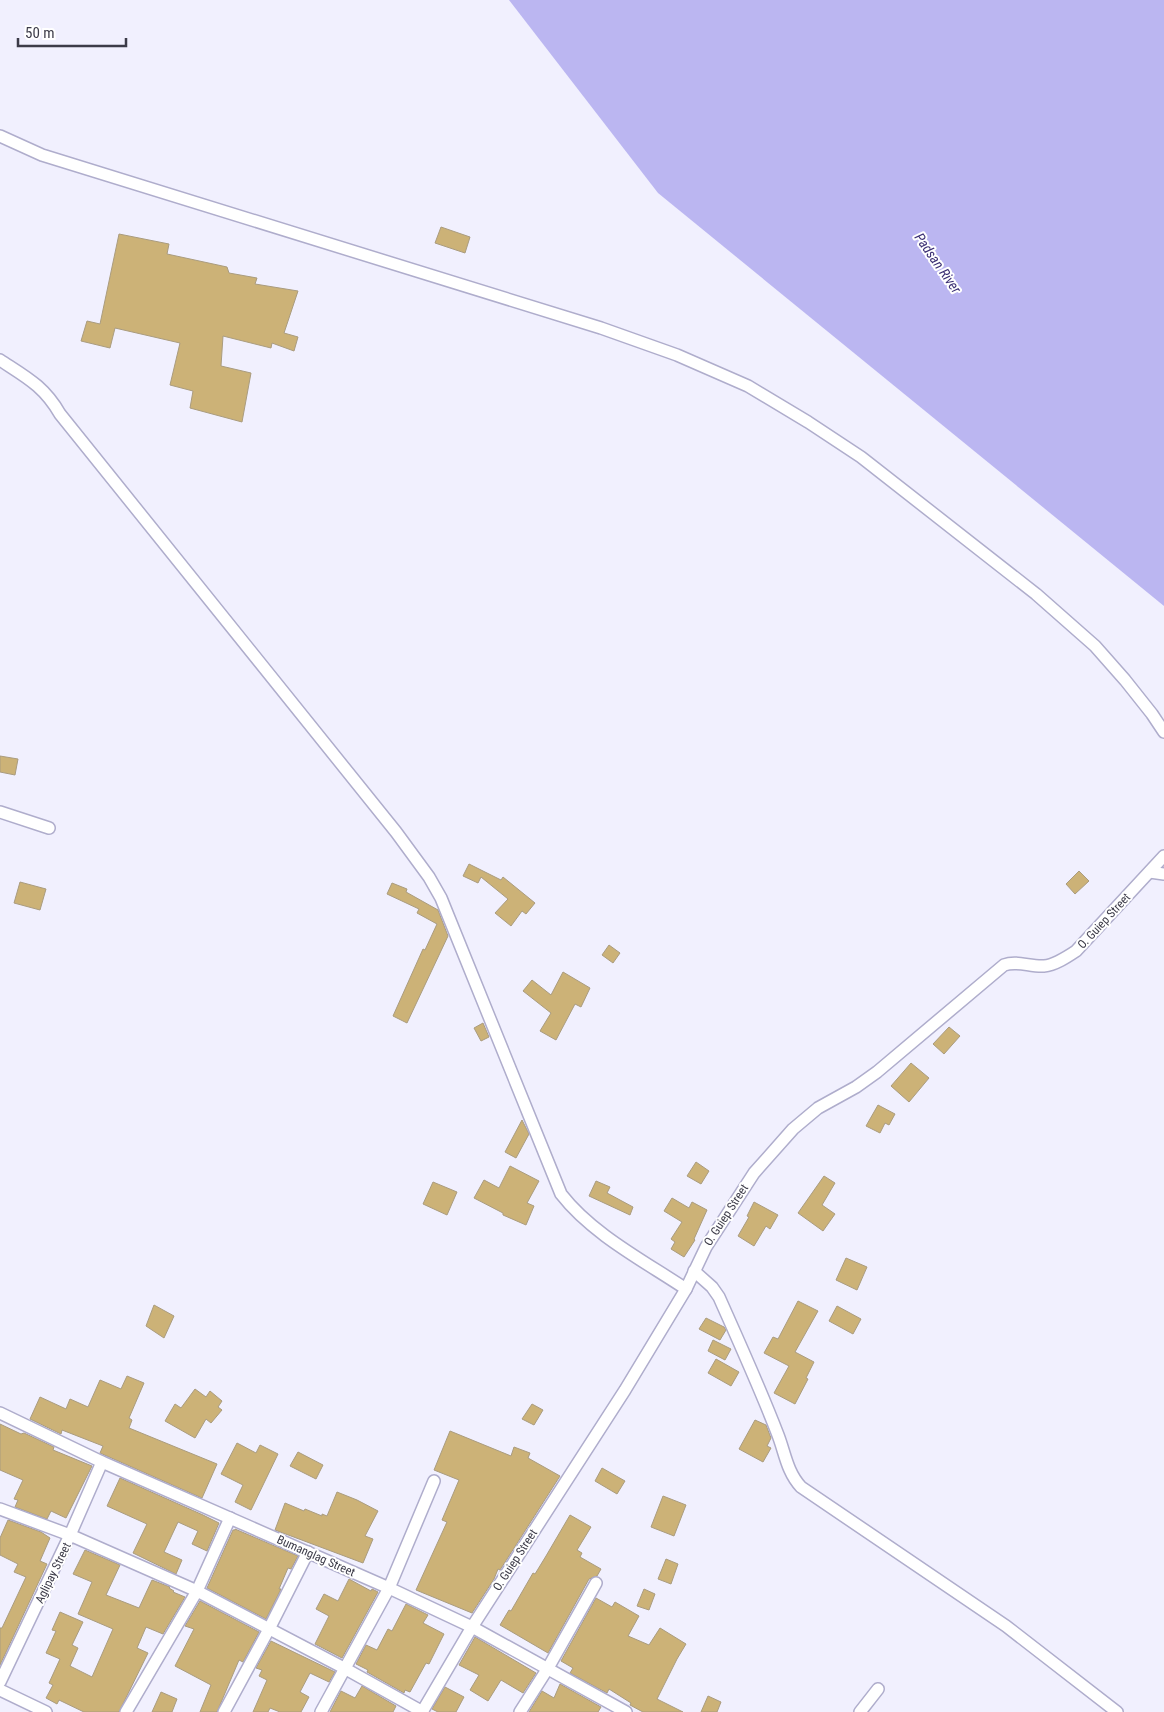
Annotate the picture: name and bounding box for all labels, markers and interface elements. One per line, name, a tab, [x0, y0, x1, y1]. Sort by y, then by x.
scale bar	[18, 15, 125, 47]
text: 50 m	[25, 24, 55, 42]
water label: Padsan River	[911, 230, 965, 297]
street label: O. Guiep Street	[1075, 890, 1133, 952]
street label: O. Guiep Street	[701, 1181, 751, 1248]
street label: O. Guiep Street	[490, 1526, 540, 1593]
street label: Bumanglag Street	[275, 1532, 358, 1580]
street label: Aglipay Street	[32, 1540, 74, 1606]

